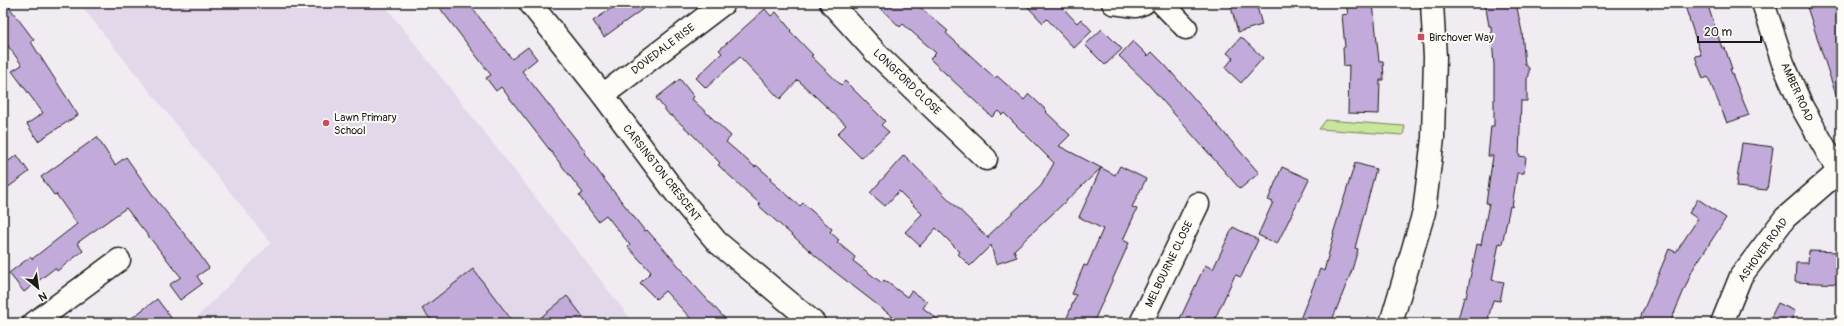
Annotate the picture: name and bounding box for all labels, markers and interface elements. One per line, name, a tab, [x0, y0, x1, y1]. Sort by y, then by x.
scale bar	[1698, 18, 1761, 44]
street label: DOVEDALE RISE	[629, 21, 698, 77]
text: 20 m	[1704, 25, 1733, 40]
place label: Birchover Way	[1429, 31, 1494, 44]
marker: Birchover Way	[1416, 32, 1426, 42]
street label: LONGFORD CLOSE	[870, 46, 944, 118]
street label: AMBER ROAD	[1778, 61, 1816, 124]
place label: Lawn Primary School	[334, 111, 397, 137]
marker: Lawn Primary School	[321, 118, 331, 128]
street label: CARSINGTON CRESCENT	[620, 122, 704, 224]
street label: ASHOVER ROAD	[1735, 215, 1791, 285]
street label: MELBOURNE CLOSE	[1142, 218, 1196, 309]
north arrow	[18, 268, 58, 308]
text: N	[36, 289, 49, 304]

